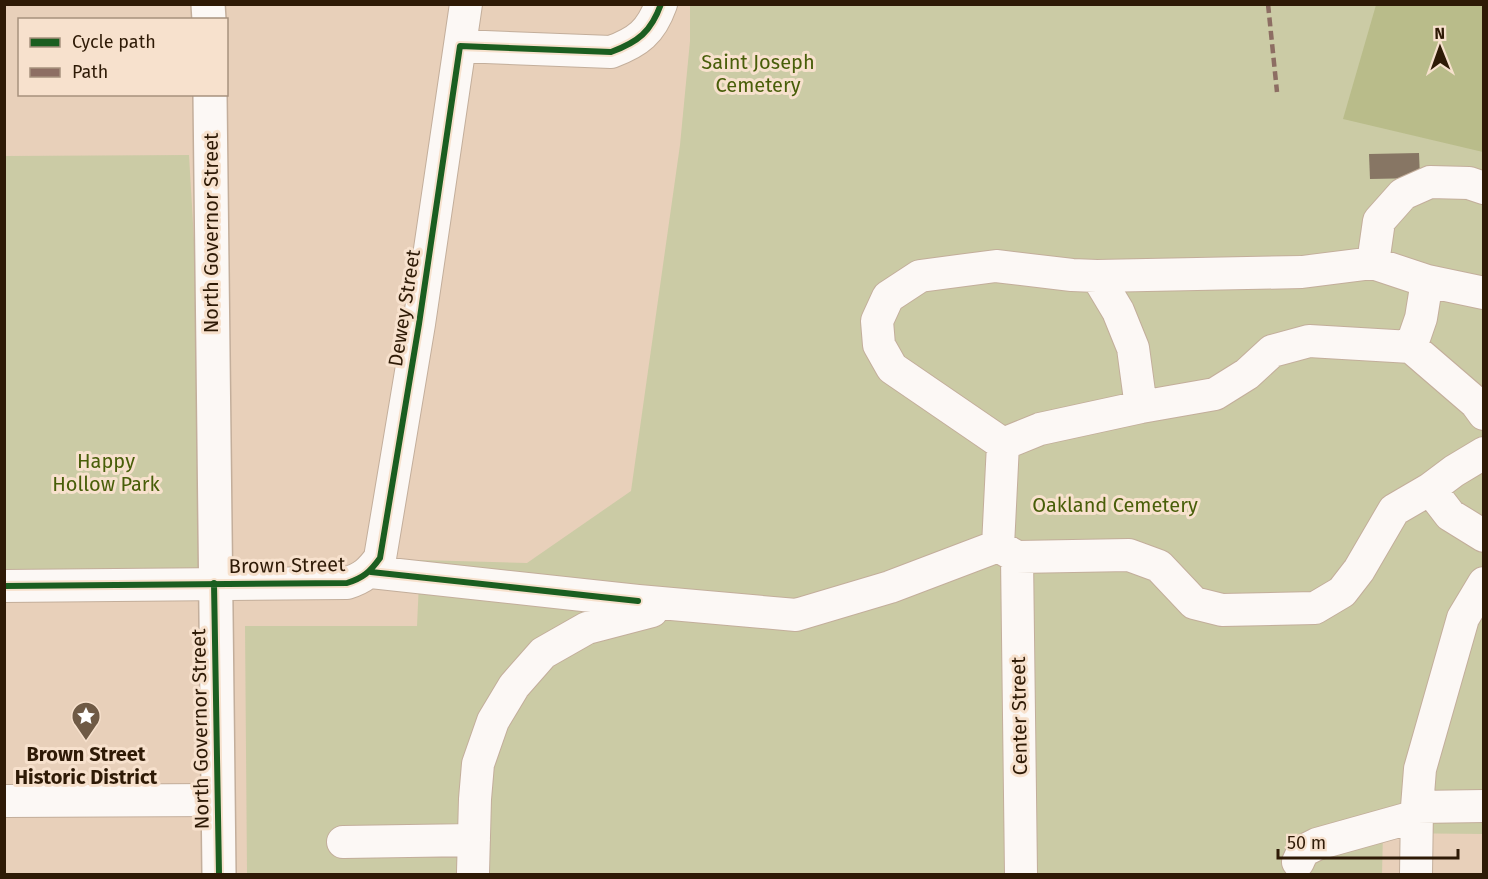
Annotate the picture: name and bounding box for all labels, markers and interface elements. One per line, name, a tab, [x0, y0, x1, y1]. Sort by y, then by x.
legend	[18, 18, 228, 96]
north arrow	[1410, 18, 1470, 78]
text: N	[1434, 24, 1445, 43]
text: Cycle path	[72, 31, 156, 53]
park label: Saint Joseph Cemetery	[701, 50, 815, 97]
text: Path	[72, 61, 108, 83]
street label: North Governor Street	[199, 132, 223, 333]
street label: Dewey Street	[383, 247, 425, 368]
park label: Happy Hollow Park	[52, 449, 161, 496]
park label: Oakland Cemetery	[1032, 493, 1198, 517]
street label: Brown Street	[229, 552, 346, 578]
street label: North Governor Street	[186, 628, 214, 829]
street label: Center Street	[1006, 656, 1032, 775]
place icon: Brown Street Historic District	[70, 700, 102, 742]
place label: Brown Street Historic District	[15, 742, 158, 789]
scale bar	[1278, 822, 1458, 860]
text: 50 m	[1287, 832, 1326, 854]

